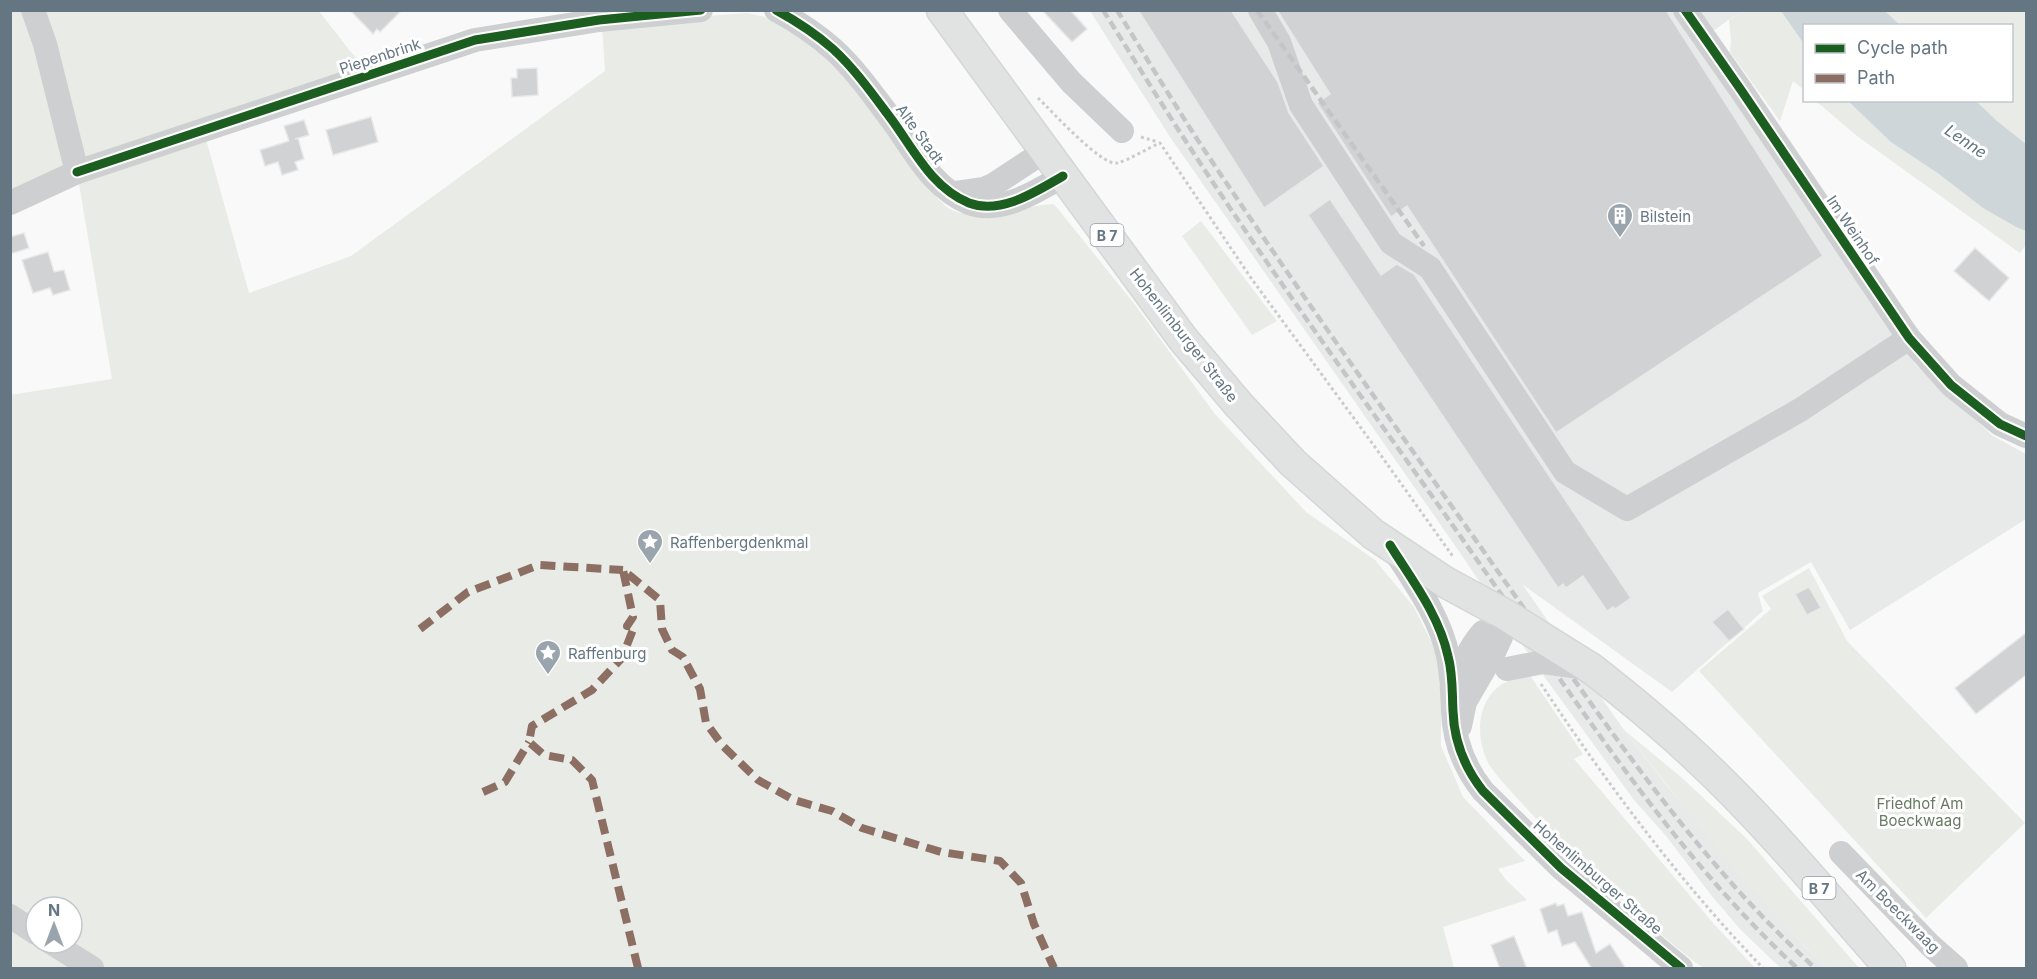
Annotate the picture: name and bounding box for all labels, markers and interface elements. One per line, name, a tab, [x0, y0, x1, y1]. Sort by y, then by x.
legend	[1803, 24, 2013, 102]
street label: Piepenbrink	[337, 34, 424, 78]
text: Cycle path	[1857, 37, 1948, 58]
text: Path	[1857, 67, 1895, 88]
street label: Alte Stadt	[892, 100, 948, 168]
water label: Lenne	[1941, 120, 1991, 162]
street label: Im Weinhof	[1823, 192, 1884, 269]
building icon: Bilstein	[1605, 201, 1635, 239]
place label: Bilstein	[1640, 207, 1691, 226]
road number: B 7	[1090, 224, 1124, 246]
street label: Hohenlimburger Straße	[1126, 264, 1242, 406]
place icon: Raffenbergdenkmal	[635, 527, 665, 565]
place label: Raffenbergdenkmal	[670, 533, 808, 552]
place icon: Raffenburg	[533, 638, 563, 676]
place label: Raffenburg	[568, 644, 646, 663]
park label: Friedhof Am Boeckwaag	[1877, 794, 1963, 830]
street label: Hohenlimburger Straße	[1530, 816, 1666, 938]
street label: Am Boeckwaag	[1852, 865, 1944, 957]
road number: B 7	[1802, 877, 1836, 899]
north arrow	[24, 895, 84, 955]
text: N	[48, 900, 60, 920]

